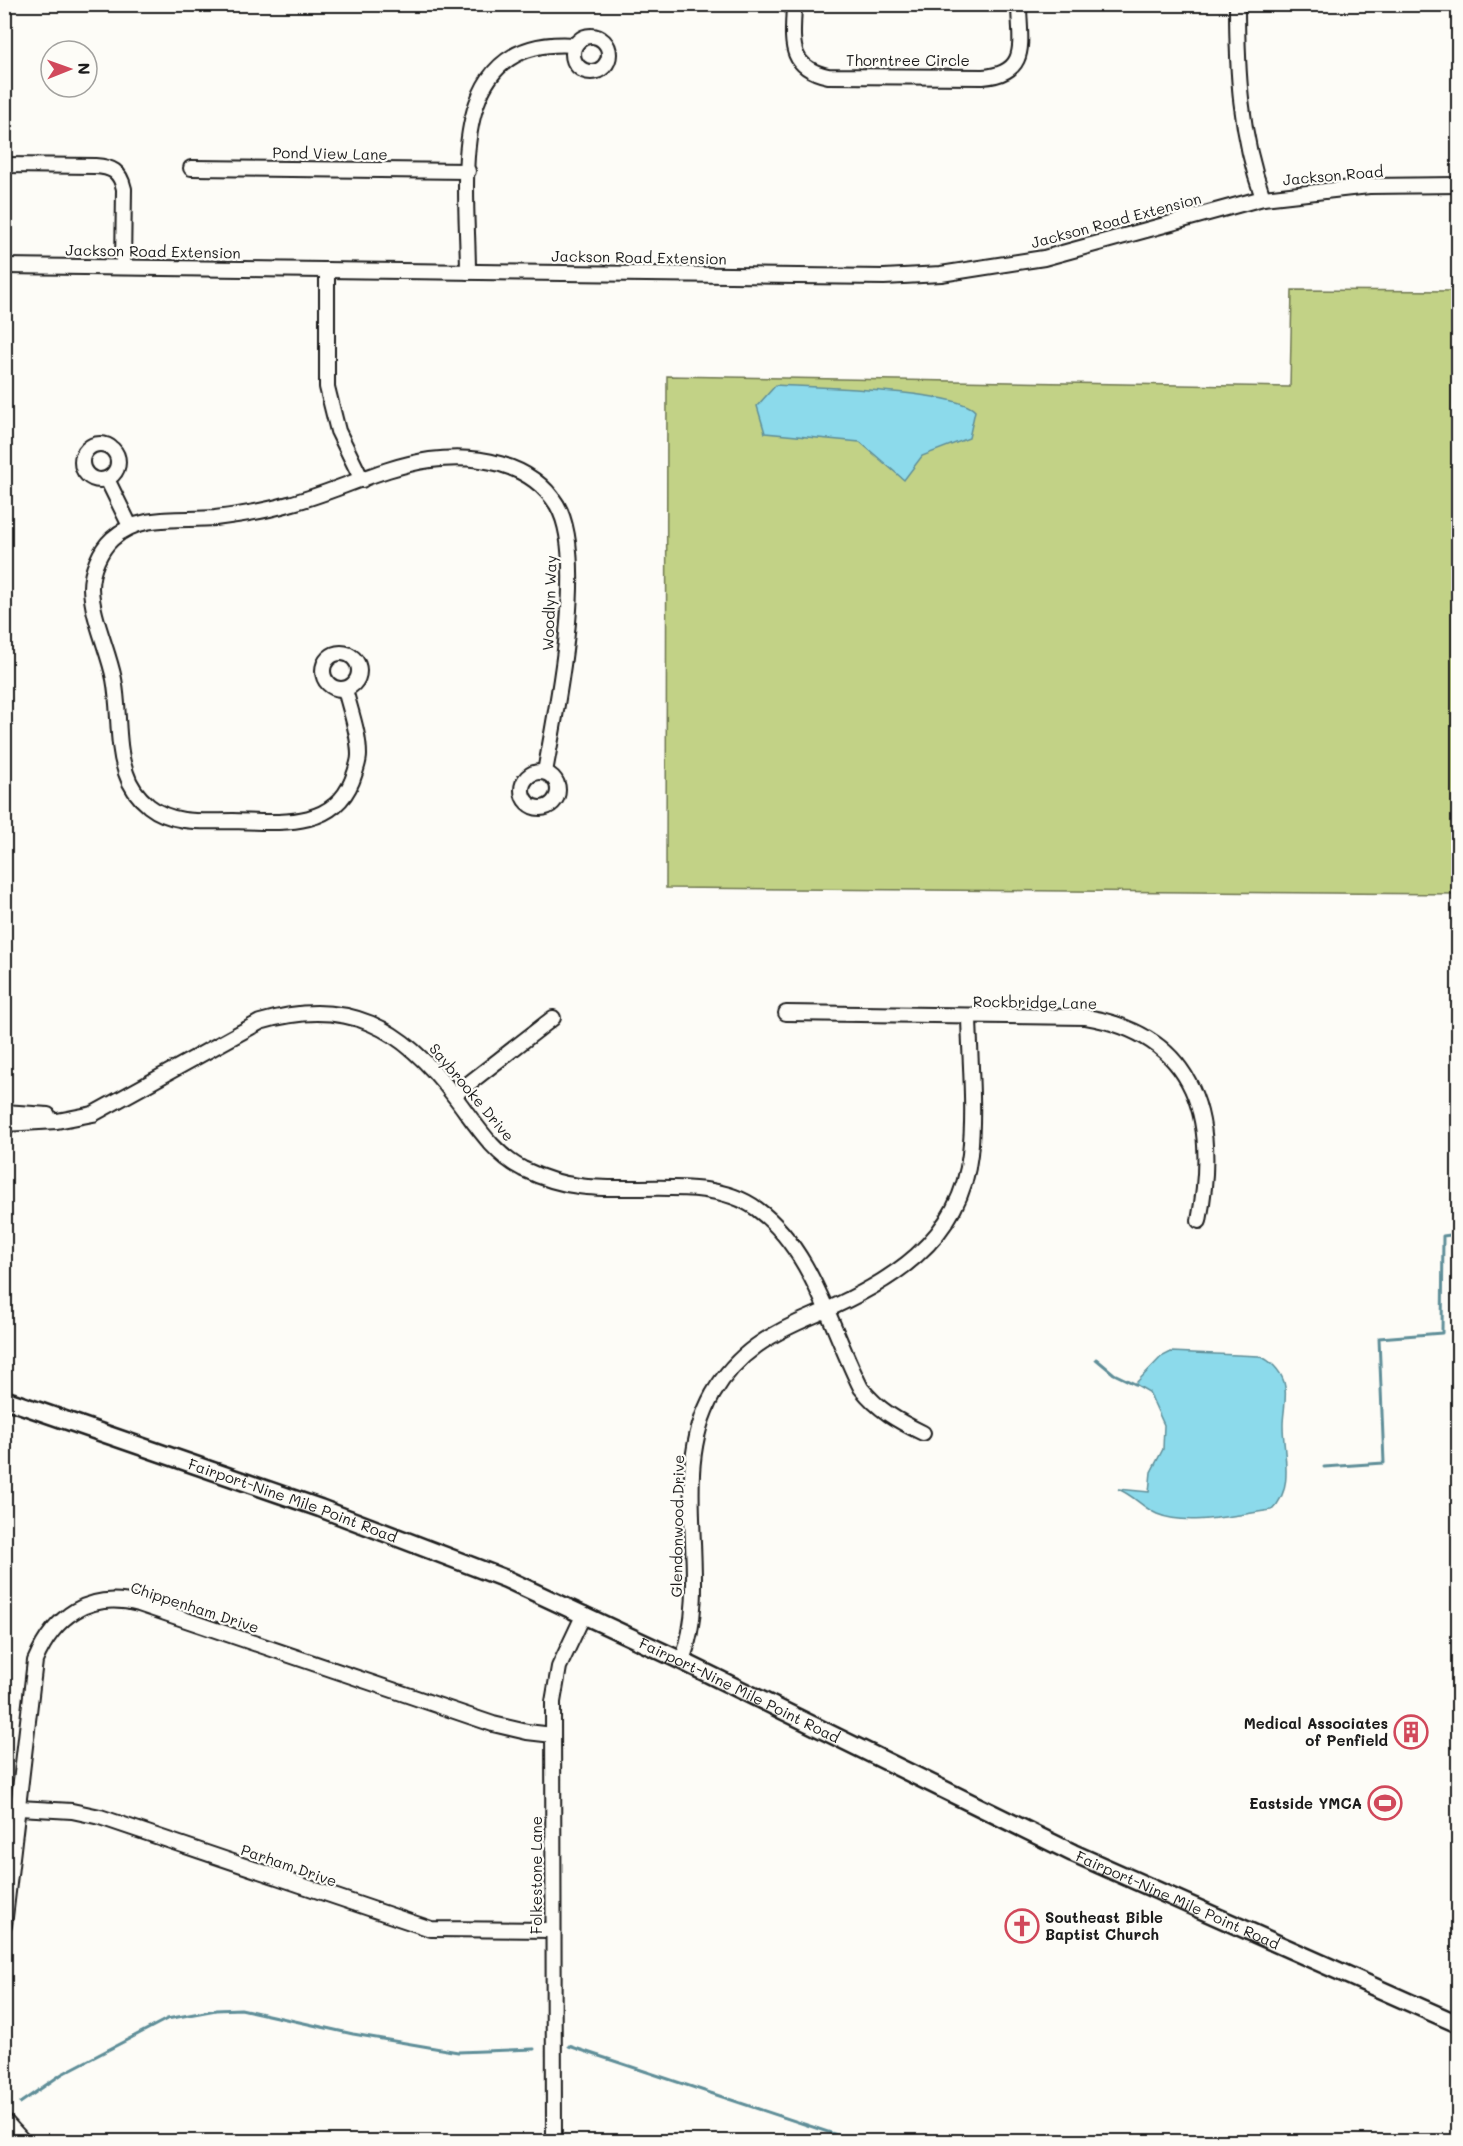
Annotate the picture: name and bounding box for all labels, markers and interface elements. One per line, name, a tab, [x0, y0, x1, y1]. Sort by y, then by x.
north arrow	[39, 39, 99, 99]
street label: Thorntree Circle	[846, 50, 970, 70]
text: N	[74, 62, 95, 75]
street label: Pond View Lane	[272, 142, 388, 164]
street label: Jackson Road	[1282, 161, 1384, 189]
street label: Jackson Road Extension	[1029, 188, 1203, 252]
street label: Jackson Road Extension	[65, 239, 241, 263]
street label: Jackson Road Extension	[551, 245, 727, 269]
street label: Woodlyn Way	[537, 555, 561, 651]
street label: Rockbridge Lane	[973, 991, 1097, 1013]
street label: Saybrooke Drive	[425, 1039, 519, 1145]
street label: Fairport-Nine Mile Point Road	[186, 1453, 400, 1547]
street label: Glendonwood Drive	[666, 1455, 688, 1597]
street label: Chippenham Drive	[128, 1577, 262, 1637]
street label: Fairport-Nine Mile Point Road	[636, 1633, 843, 1747]
place label: Medical Associates of Penfield	[1244, 1713, 1388, 1750]
building icon: Medical Associates of Penfield	[1393, 1714, 1429, 1750]
sports icon: Eastside YMCA	[1367, 1785, 1403, 1821]
place label: Eastside YMCA	[1249, 1793, 1362, 1813]
street label: Folkestone Lane	[526, 1816, 546, 1934]
street label: Parham Drive	[238, 1839, 340, 1891]
street label: Fairport-Nine Mile Point Road	[1073, 1846, 1283, 1954]
place label: Southeast Bible Baptist Church	[1045, 1907, 1163, 1944]
church icon: Southeast Bible Baptist Church	[1004, 1908, 1040, 1944]

